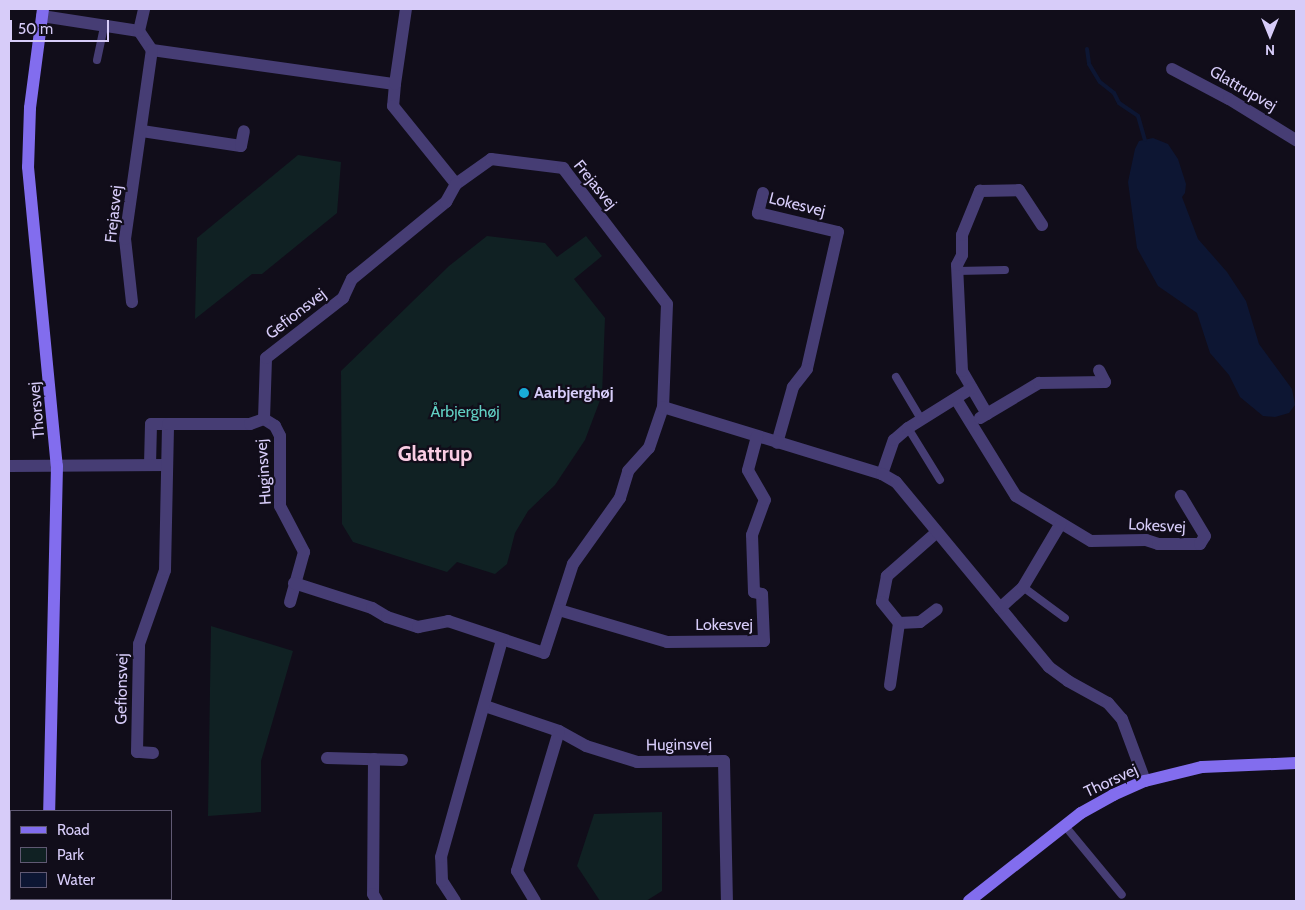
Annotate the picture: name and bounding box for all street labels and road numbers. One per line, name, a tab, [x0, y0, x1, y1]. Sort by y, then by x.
street label: Glattrupvej	[1206, 62, 1280, 116]
street label: Frejasvej	[569, 157, 621, 213]
street label: Frejasvej	[101, 184, 127, 244]
street label: Lokesvej	[767, 189, 827, 221]
street label: Gefionsvej	[262, 285, 330, 343]
street label: Thorsvej	[25, 381, 49, 439]
street label: Huginsvej	[252, 438, 276, 506]
street label: Lokesvej	[1128, 515, 1186, 537]
street label: Lokesvej	[695, 615, 753, 635]
street label: Gefionsvej	[112, 653, 132, 725]
street label: Huginsvej	[646, 735, 712, 755]
street label: Thorsvej	[1081, 760, 1141, 802]

